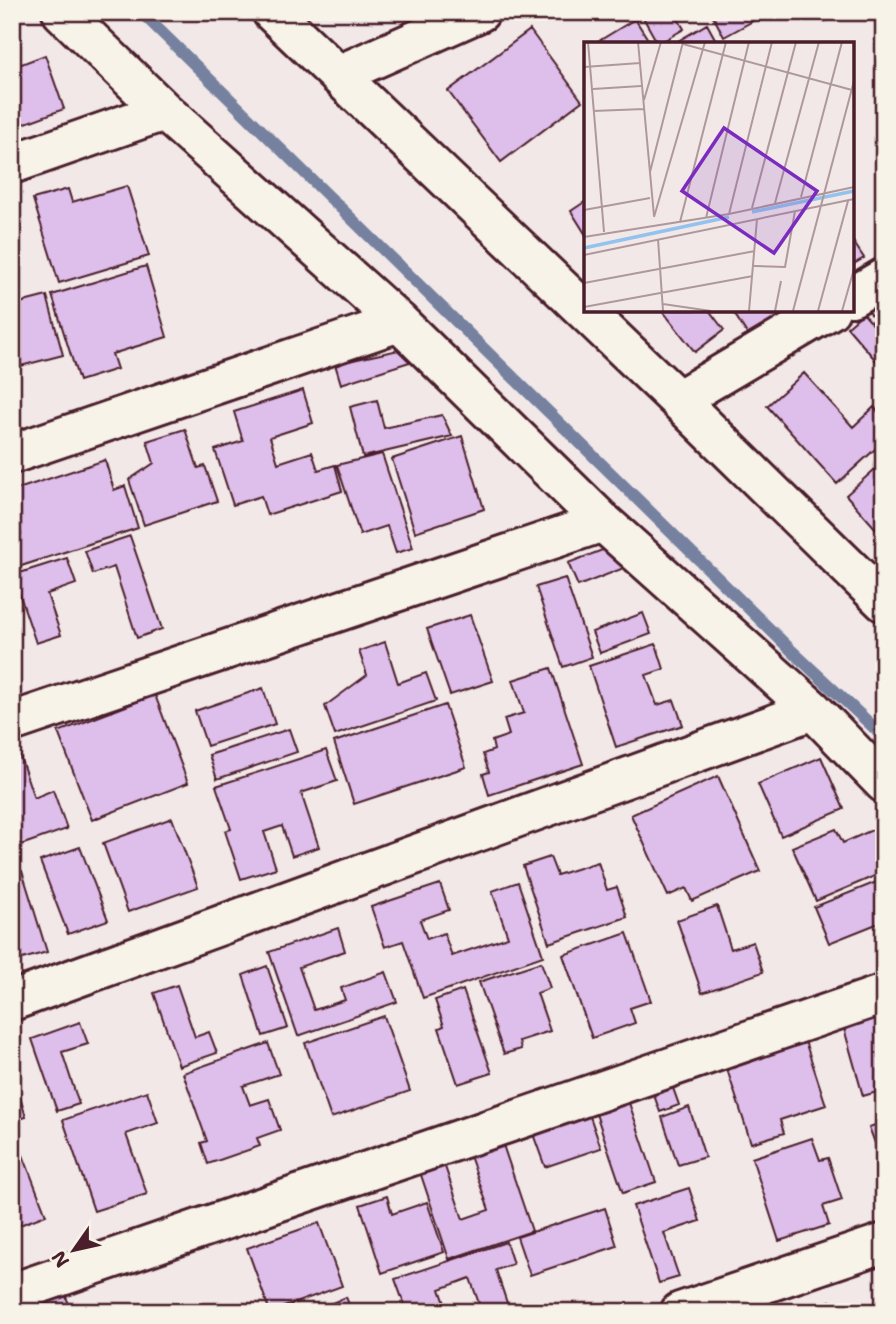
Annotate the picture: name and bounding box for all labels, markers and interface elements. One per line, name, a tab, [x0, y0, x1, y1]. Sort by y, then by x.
inset map	[584, 42, 854, 312]
north arrow	[38, 1216, 108, 1286]
text: N	[46, 1246, 75, 1272]

